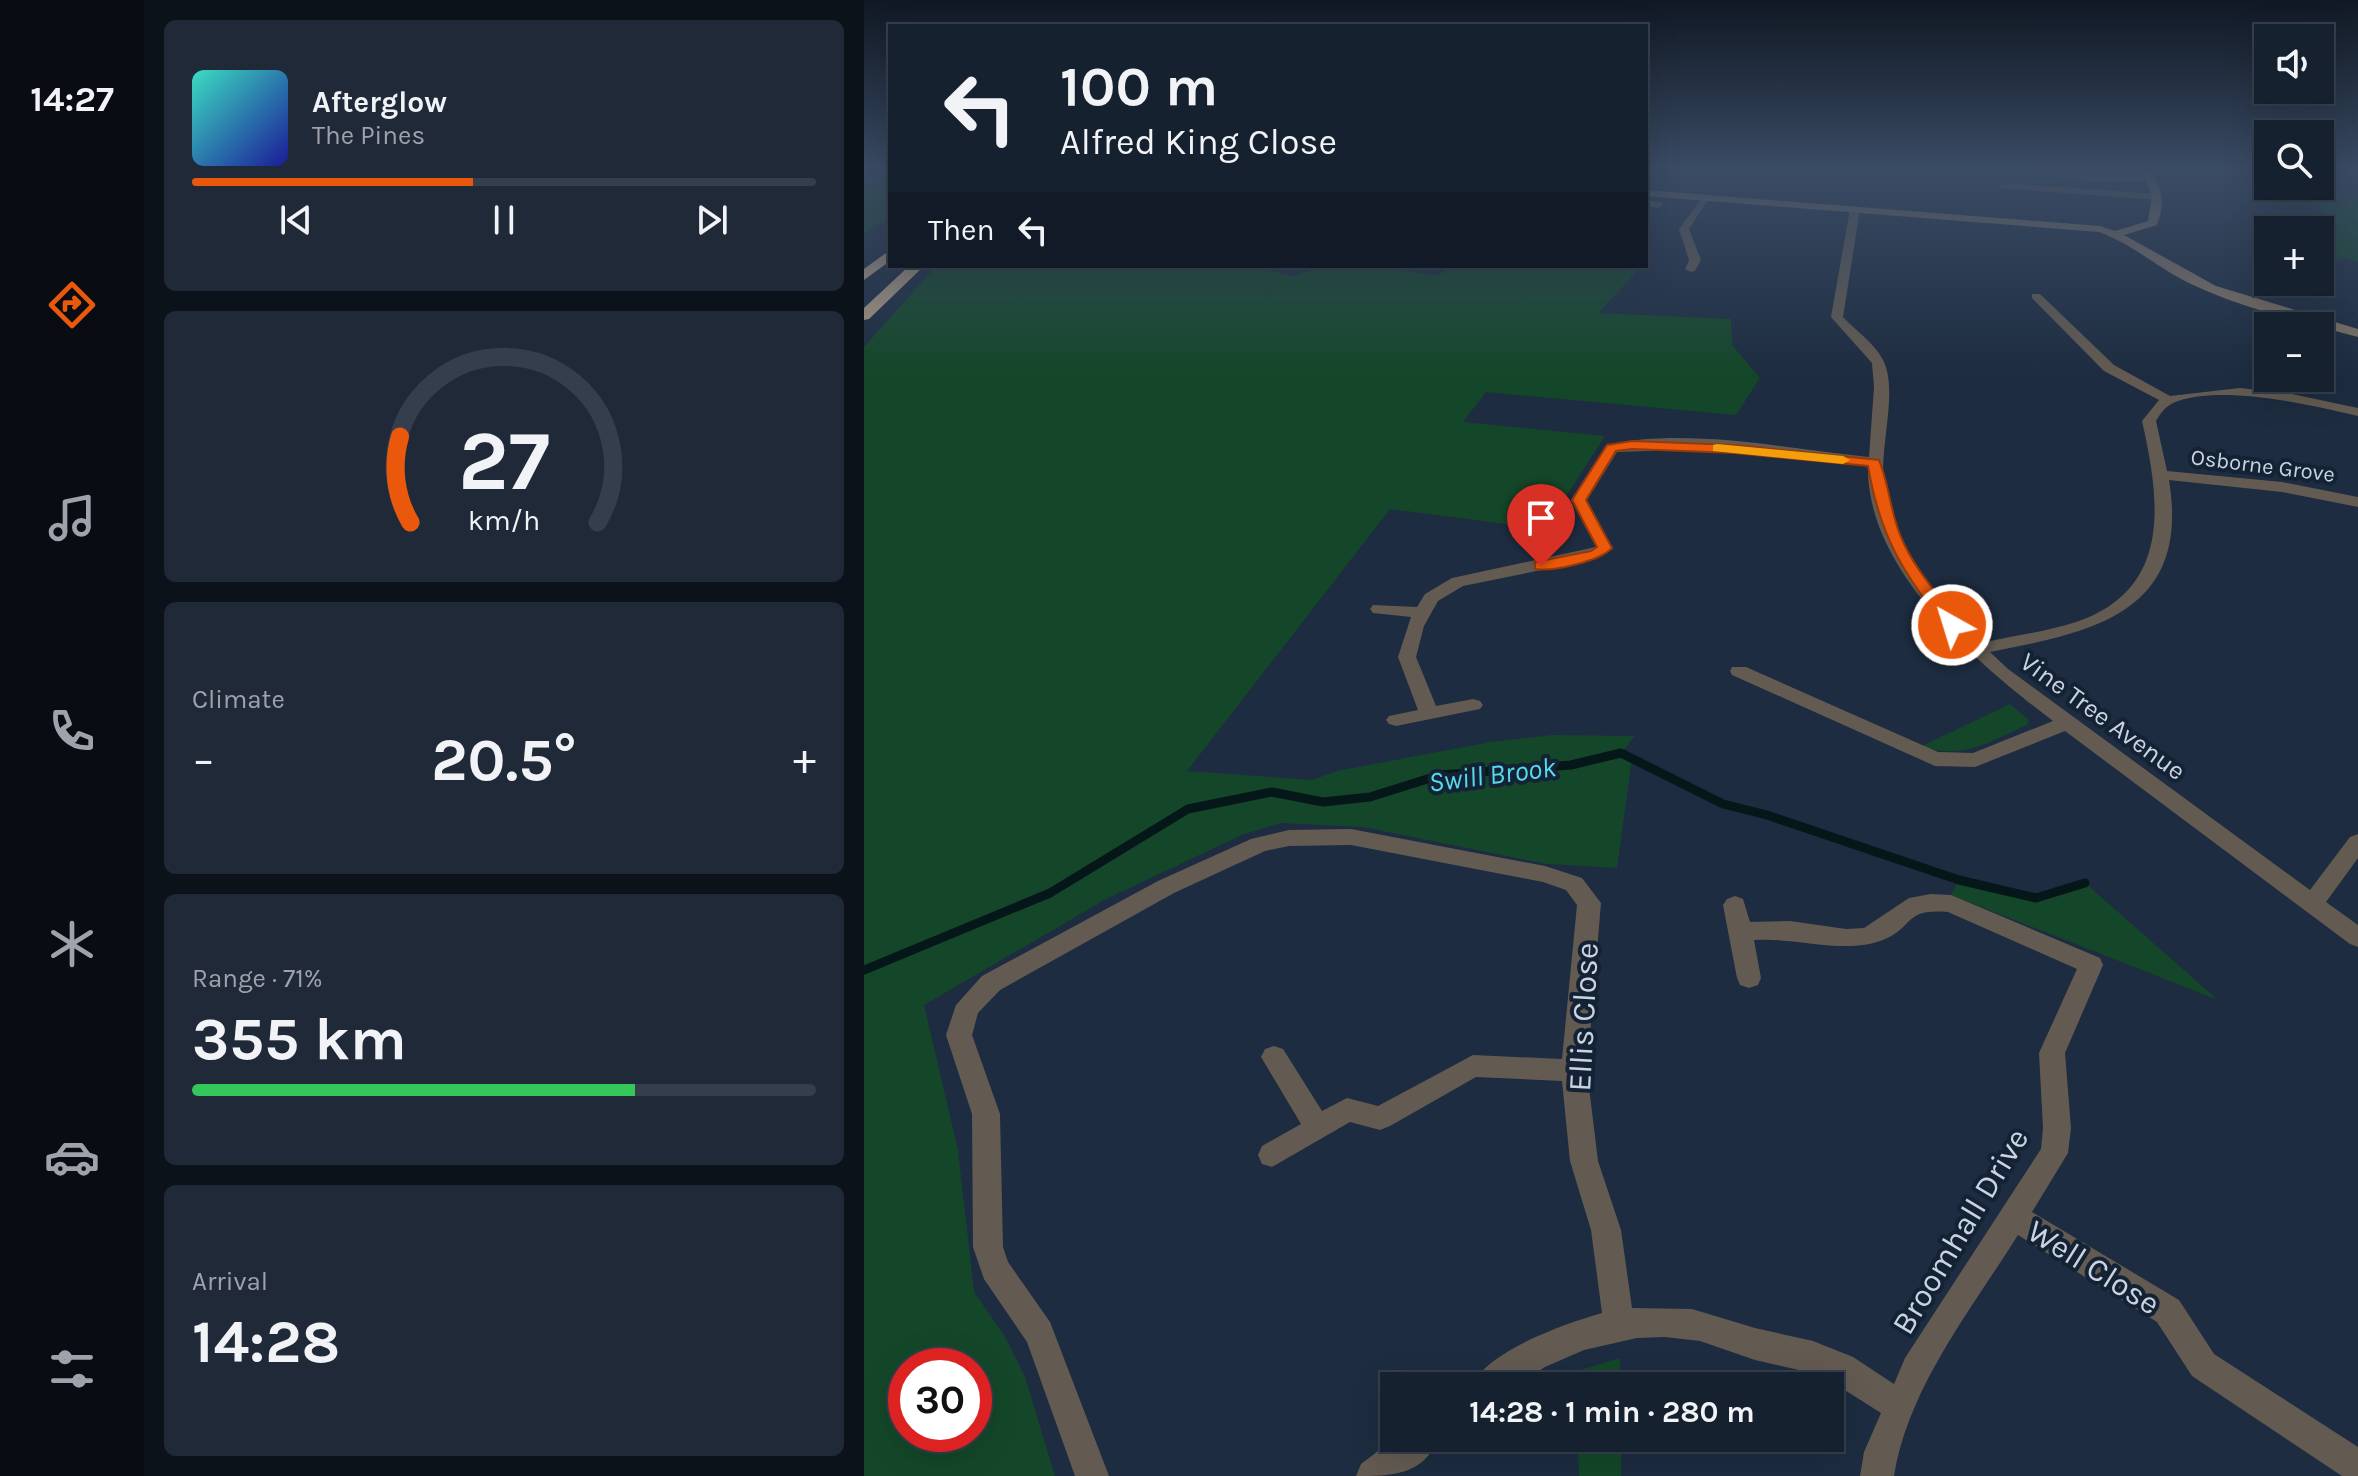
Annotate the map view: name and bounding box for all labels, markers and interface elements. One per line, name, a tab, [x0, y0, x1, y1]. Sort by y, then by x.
map controls	[2254, 24, 2334, 392]
button: sound	[2254, 24, 2334, 104]
text: 100 m	[1060, 54, 1218, 119]
icon: left	[928, 56, 1032, 160]
text: 14:27	[30, 78, 114, 120]
text: Afterglow	[312, 84, 447, 120]
text: The Pines	[312, 120, 425, 151]
button: search	[2254, 120, 2334, 200]
text: Alfred King Close	[1060, 121, 1337, 163]
icon: previous	[274, 198, 318, 242]
icon: pause	[482, 198, 526, 242]
icon: next	[690, 198, 734, 242]
icon: left	[1011, 208, 1055, 252]
text: Then	[928, 212, 995, 248]
button: +	[2254, 216, 2334, 296]
icon: directions	[44, 277, 100, 333]
button: −	[2254, 312, 2334, 392]
text: 27	[458, 412, 550, 509]
street label: Osborne Grove	[2189, 444, 2336, 488]
pin	[1507, 484, 1575, 566]
icon: music	[44, 490, 100, 546]
icon: arrive	[1519, 496, 1563, 540]
text: km/h	[468, 504, 540, 537]
position arrow	[1910, 583, 1994, 667]
street label: Vine Tree Avenue	[2014, 646, 2191, 787]
text: Climate	[192, 684, 285, 715]
icon: phone	[44, 703, 100, 759]
text: 20.5°	[431, 725, 577, 795]
text: −	[192, 734, 215, 785]
text: +	[793, 734, 816, 785]
water label: Swill Brook	[1426, 750, 1558, 799]
icon: climate	[44, 916, 100, 972]
street label: Ellis Close	[1561, 942, 1606, 1092]
text: Range · 71%	[192, 963, 323, 994]
text: 355 km	[192, 1004, 407, 1074]
street label: Broomhall Drive	[1884, 1122, 2036, 1341]
icon: car	[44, 1129, 100, 1185]
street label: Well Close	[2021, 1212, 2167, 1323]
text: Arrival	[192, 1266, 268, 1297]
text: 14:28	[192, 1307, 340, 1377]
icon: filters	[44, 1341, 100, 1397]
speed limit sign: 30	[888, 1348, 992, 1452]
text: 14:28 · 1 min · 280 m	[1469, 1394, 1755, 1430]

